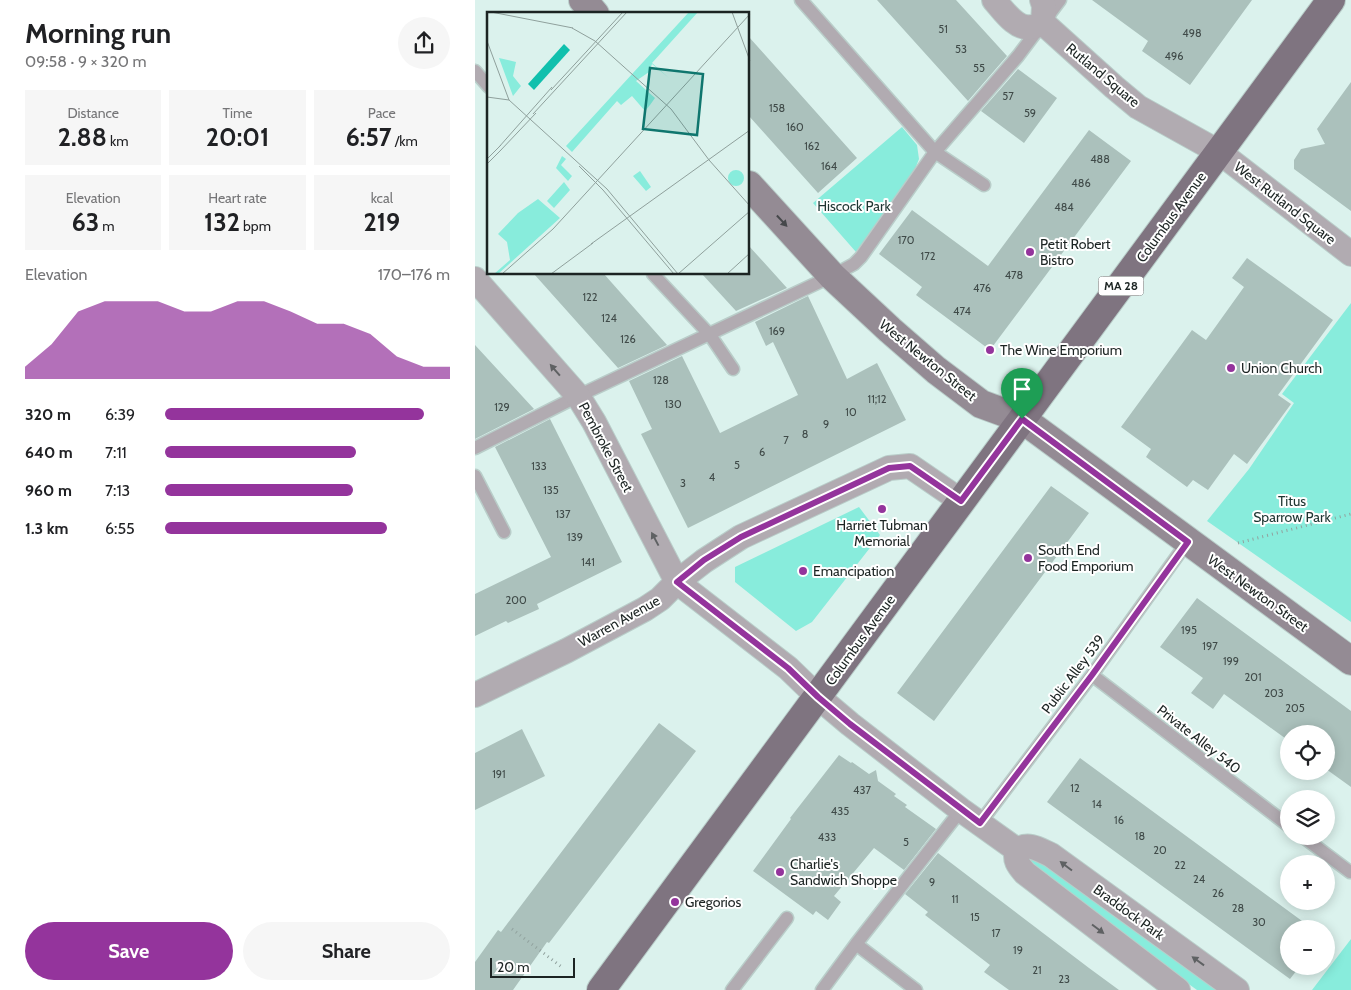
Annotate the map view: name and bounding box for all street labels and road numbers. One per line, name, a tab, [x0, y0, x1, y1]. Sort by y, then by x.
street label: Rutland Square	[1063, 39, 1143, 111]
street label: West Rutland Square	[1231, 158, 1339, 248]
street label: Columbus Avenue	[1132, 168, 1210, 266]
road number: MA 28	[1099, 276, 1143, 296]
street label: West Newton Street	[876, 315, 980, 405]
street label: Pembroke Street	[575, 399, 637, 495]
street label: West Newton Street	[1204, 551, 1312, 636]
street label: Warren Avenue	[575, 591, 663, 651]
street label: Columbus Avenue	[821, 591, 899, 689]
street label: Public Alley 539	[1037, 631, 1109, 717]
street label: Private Alley 540	[1153, 701, 1245, 777]
street label: Braddock Park	[1090, 880, 1169, 944]

